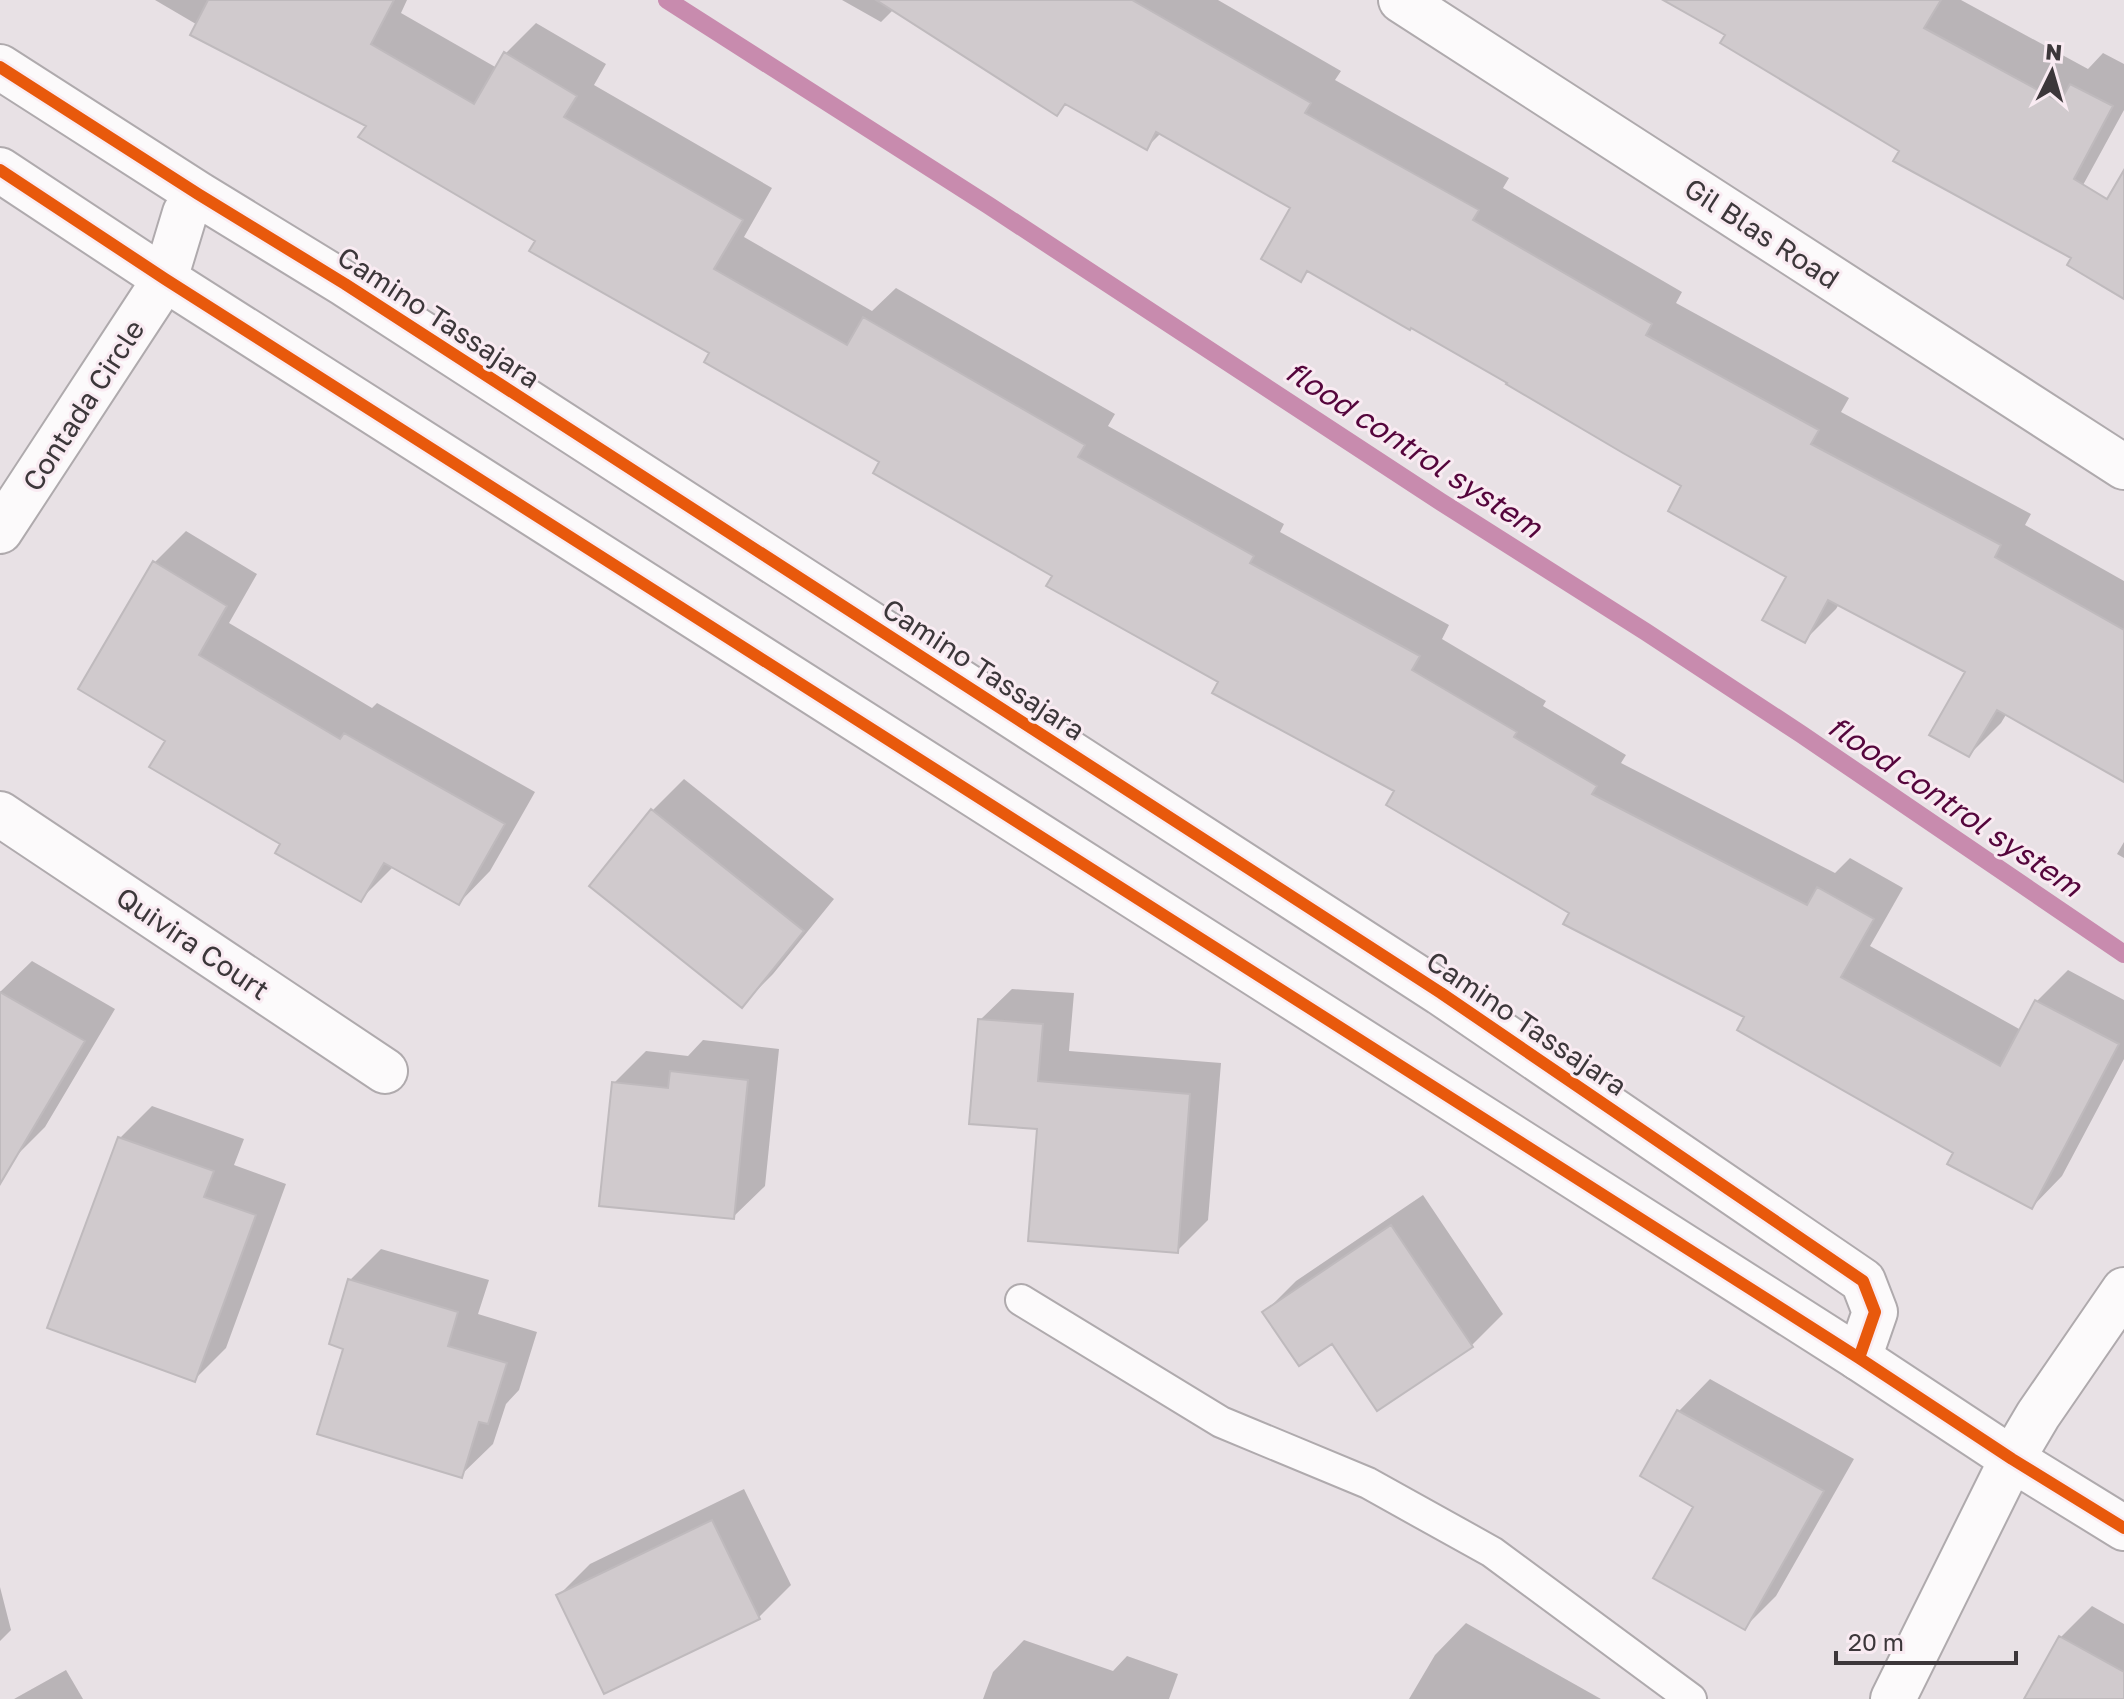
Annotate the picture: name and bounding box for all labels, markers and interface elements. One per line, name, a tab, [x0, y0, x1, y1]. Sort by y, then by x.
north arrow	[2012, 32, 2092, 112]
text: N	[2044, 37, 2063, 66]
street label: Gil Blas Road	[1679, 171, 1845, 295]
street label: Camino Tassajara	[332, 239, 546, 395]
street label: Contada Circle	[15, 313, 151, 497]
water label: flood control system	[1279, 353, 1550, 546]
street label: Camino Tassajara	[877, 591, 1091, 747]
water label: flood control system	[1822, 708, 2090, 905]
street label: Quivira Court	[110, 880, 276, 1006]
street label: Camino Tassajara	[1421, 944, 1633, 1102]
scale bar	[1836, 1615, 2016, 1665]
text: 20 m	[1848, 1627, 1904, 1656]

